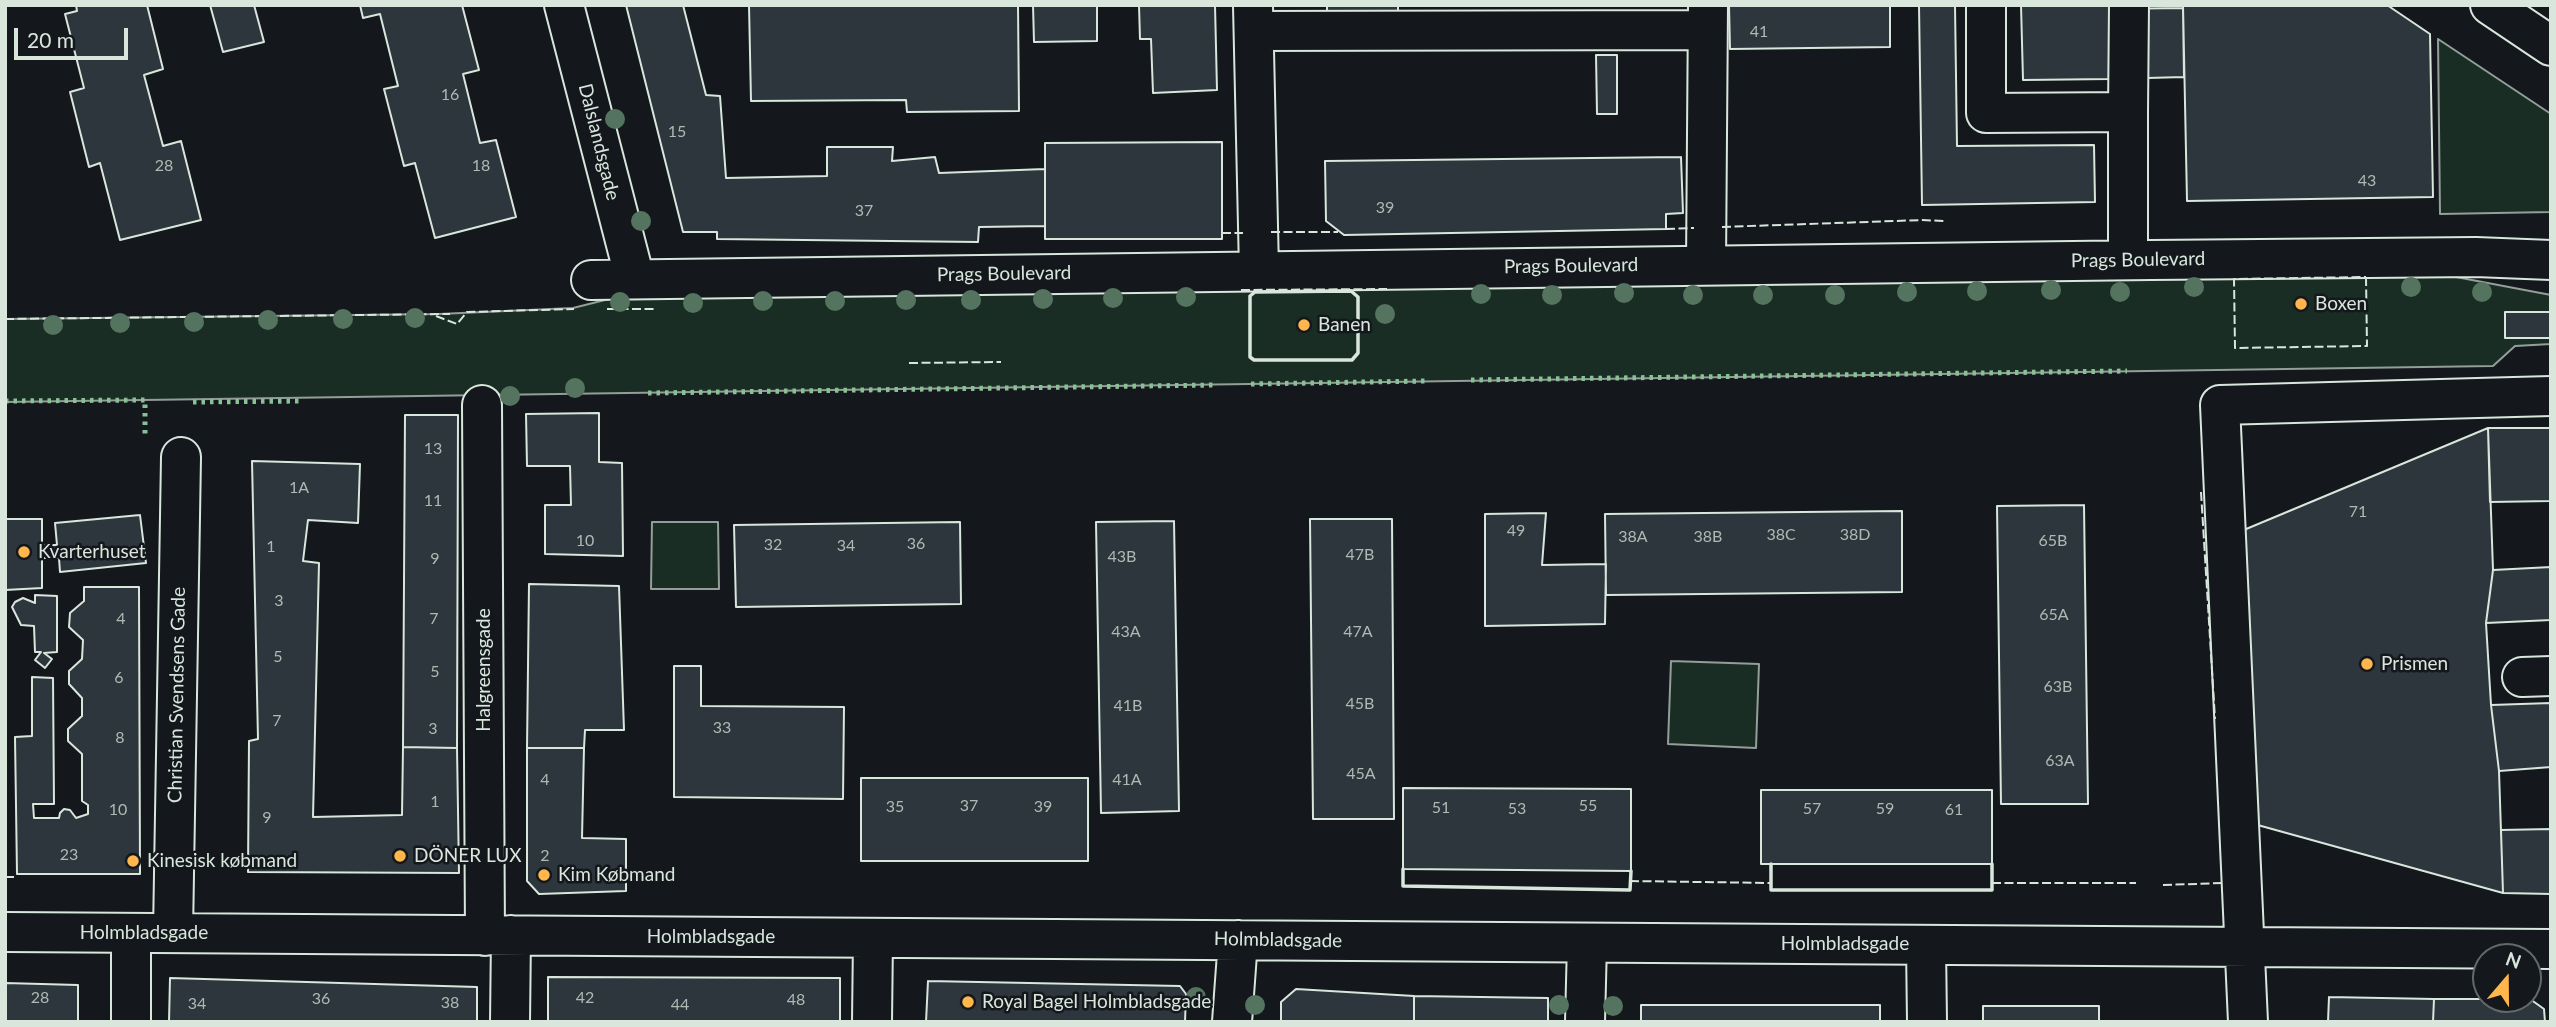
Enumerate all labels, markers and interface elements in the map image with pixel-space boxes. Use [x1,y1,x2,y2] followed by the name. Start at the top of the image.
[18,14,131,58] scale bar
[1750,22,1768,42] house number: 41
[27,27,74,52] text: 20 m
[573,81,625,203] street label: Dalslandsgade
[441,85,459,105] house number: 16
[668,122,686,142] house number: 15
[155,156,173,176] house number: 28
[472,156,490,176] house number: 18
[2358,171,2376,191] house number: 43
[1376,198,1394,218] house number: 39
[855,201,873,221] house number: 37
[2071,247,2205,273] street label: Prags Boulevard
[1504,253,1638,279] street label: Prags Boulevard
[937,261,1071,287] street label: Prags Boulevard
[2315,293,2367,315] place label: Boxen
[2293,296,2309,312] marker: Boxen
[1318,314,1371,336] place label: Banen
[1296,317,1312,333] marker: Banen
[424,439,442,459] house number: 13
[289,478,309,498] house number: 1A
[424,491,442,511] house number: 11
[2349,502,2367,522] house number: 71
[1507,521,1525,541] house number: 49
[1766,525,1796,545] house number: 38C
[1840,525,1870,545] house number: 38D
[1618,527,1648,547] house number: 38A
[1694,527,1722,547] house number: 38B
[576,531,594,551] house number: 10
[2039,531,2067,551] house number: 65B
[907,534,925,554] house number: 36
[764,535,782,555] house number: 32
[837,536,855,556] house number: 34
[266,537,276,557] house number: 1
[38,541,145,563] place label: Kvarterhuset
[16,544,32,560] marker: Kvarterhuset
[1346,545,1374,565] house number: 47B
[1108,547,1136,567] house number: 43B
[430,549,440,569] house number: 9
[164,587,190,803] street label: Christian Svendsens Gade
[274,591,284,611] house number: 3
[2039,605,2069,625] house number: 65A
[473,608,495,732] street label: Halgreensgade
[116,609,126,629] house number: 4
[429,609,439,629] house number: 7
[1111,622,1141,642] house number: 43A
[1343,622,1373,642] house number: 47A
[273,647,283,667] house number: 5
[2381,653,2448,675] place label: Prismen
[2359,656,2375,672] marker: Prismen
[430,662,440,682] house number: 5
[114,668,124,688] house number: 6
[2044,677,2072,697] house number: 63B
[1346,694,1374,714] house number: 45B
[1114,696,1142,716] house number: 41B
[272,711,282,731] house number: 7
[713,718,731,738] house number: 33
[428,719,438,739] house number: 3
[115,728,125,748] house number: 8
[2045,751,2075,771] house number: 63A
[1346,764,1376,784] house number: 45A
[540,770,550,790] house number: 4
[1112,770,1142,790] house number: 41A
[430,792,440,812] house number: 1
[960,796,978,816] house number: 37
[1579,796,1597,816] house number: 55
[886,797,904,817] house number: 35
[1034,797,1052,817] house number: 39
[1432,798,1450,818] house number: 51
[1508,799,1526,819] house number: 53
[1803,799,1821,819] house number: 57
[1876,799,1894,819] house number: 59
[109,800,127,820] house number: 10
[1945,800,1963,820] house number: 61
[262,808,272,828] house number: 9
[60,845,78,865] house number: 23
[414,845,521,867] place label: DÖNER LUX
[540,846,550,866] house number: 2
[392,848,408,864] marker: DÖNER LUX
[147,850,297,872] place label: Kinesisk købmand
[125,853,141,869] marker: Kinesisk købmand
[558,864,675,886] place label: Kim Købmand
[536,867,552,883] marker: Kim Købmand
[80,922,208,944] street label: Holmbladsgade
[647,926,775,948] street label: Holmbladsgade
[1214,927,1342,953] street label: Holmbladsgade
[1781,933,1909,955] street label: Holmbladsgade
[2472,943,2542,1013] north arrow
[2503,946,2524,973] text: N
[31,988,49,1008] house number: 28
[576,988,594,1008] house number: 42
[312,989,330,1009] house number: 36
[787,990,805,1010] house number: 48
[982,991,1211,1013] place label: Royal Bagel Holmbladsgade
[441,993,459,1013] house number: 38
[188,994,206,1014] house number: 34
[960,994,976,1010] marker: Royal Bagel Holmbladsgade
[671,995,689,1015] house number: 44

